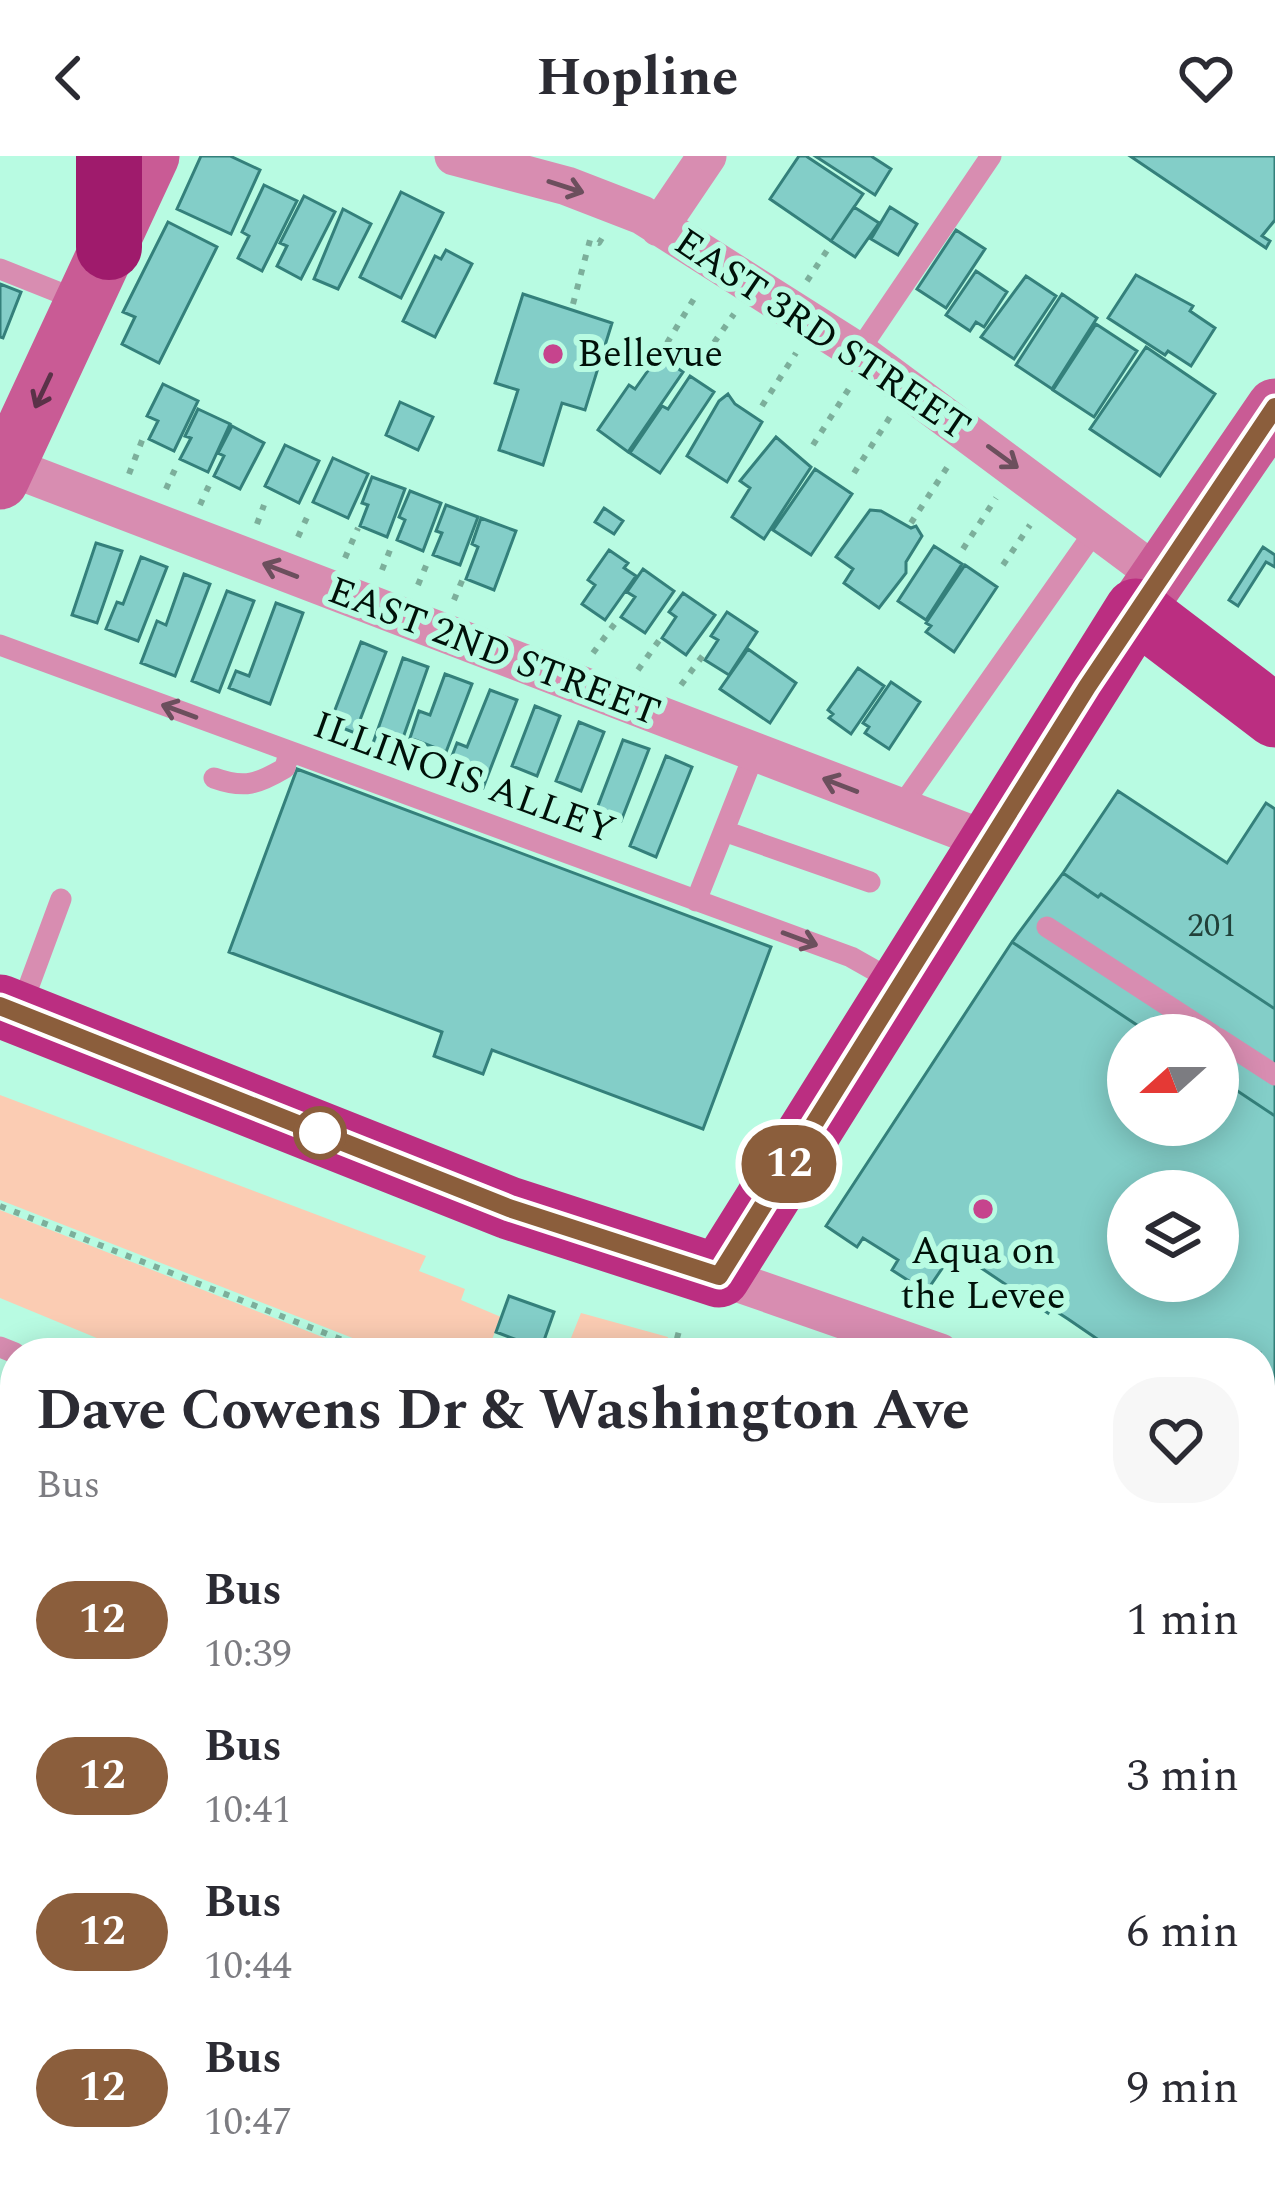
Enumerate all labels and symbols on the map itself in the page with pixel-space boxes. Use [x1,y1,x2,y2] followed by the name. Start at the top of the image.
[546,178,584,200] one-way arrow
[662,214,982,456] street label: EAST 3RD STREET
[577,325,723,384] place label: Bellevue
[540,341,566,367] marker: Bellevue
[31,372,53,408] one-way arrow
[986,444,1019,470] one-way arrow
[262,558,299,580] one-way arrow
[319,561,669,743] street label: EAST 2ND STREET
[304,696,624,860] street label: ILLINOIS ALLEY
[161,699,198,721] one-way arrow
[822,772,859,794] one-way arrow
[1187,901,1237,951] house number: 201
[780,930,817,951] one-way arrow
[1107,1014,1239,1146] north arrow
[295,1108,345,1158] unlabelled marker
[735,1125,843,1203] line badge: 12
[970,1196,996,1222] marker: Aqua on the Levee
[900,1222,1066,1326] place label: Aqua on the Levee

